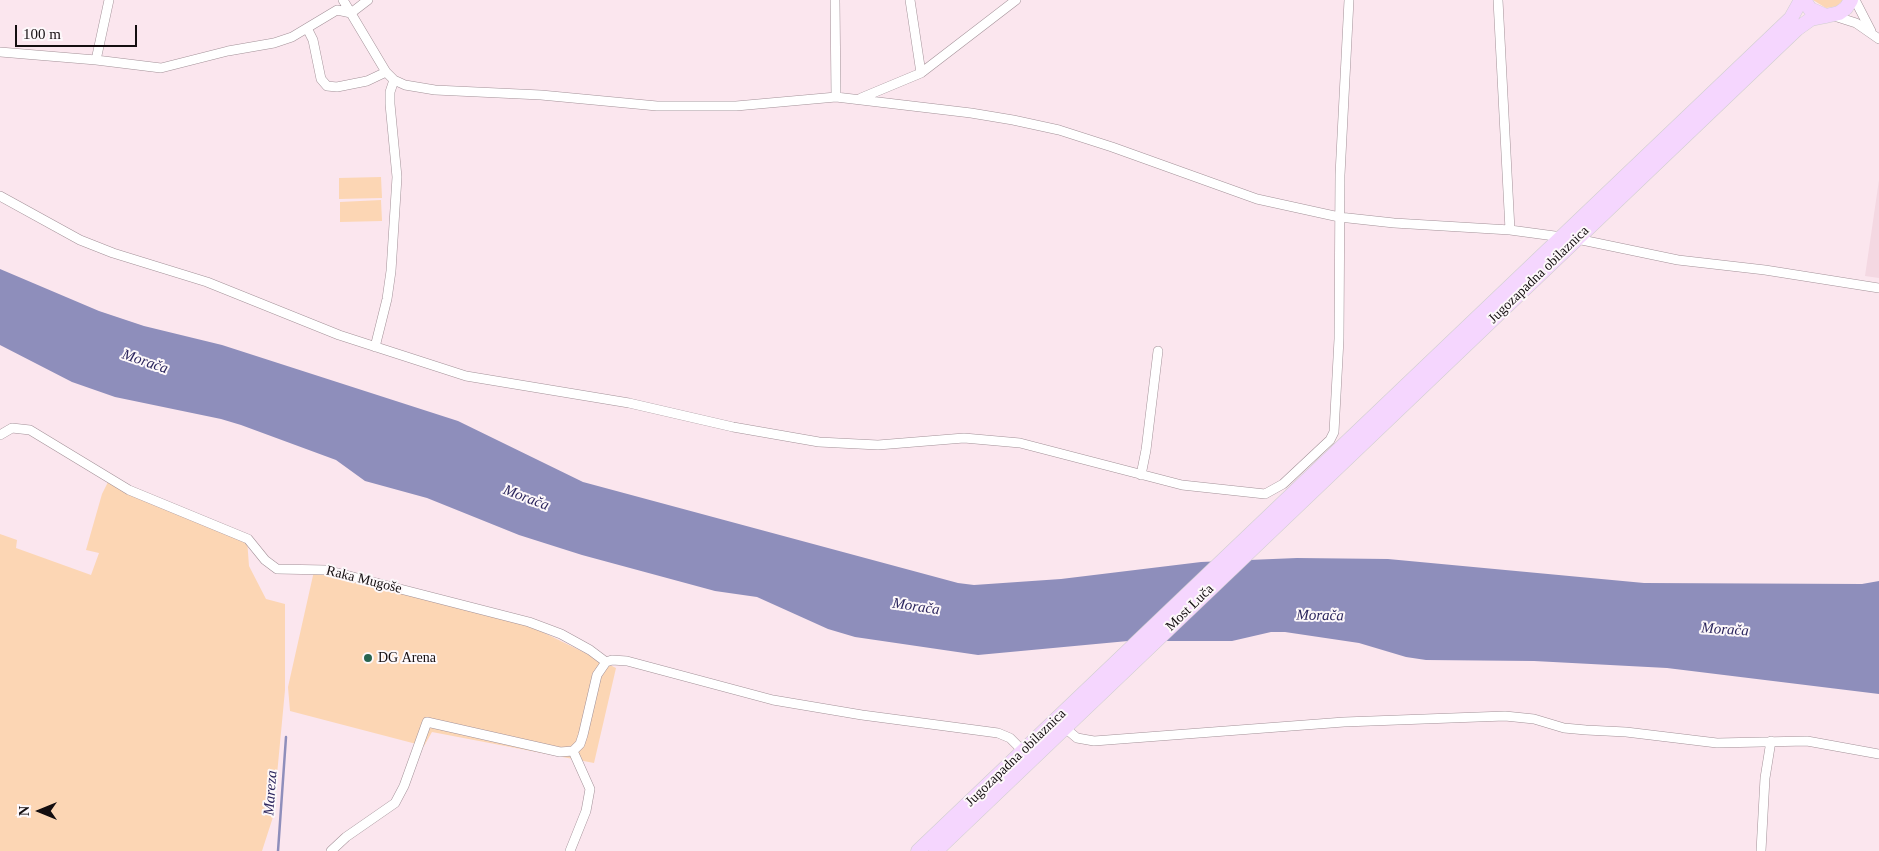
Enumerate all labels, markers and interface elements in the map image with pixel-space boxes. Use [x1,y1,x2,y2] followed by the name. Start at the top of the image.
[18,15,140,47] scale bar
[23,26,61,42] text: 100 m
[1485,223,1593,327] street label: Jugozapadna obilaznica
[120,346,170,378] water label: Morača
[501,481,551,515] water label: Morača
[324,562,404,598] street label: Raka Mugoše
[1162,581,1218,635] street label: Most Luča
[891,595,941,619] water label: Morača
[1296,607,1344,625] water label: Morača
[1701,619,1749,641] water label: Morača
[378,650,436,666] place label: DG Arena
[362,652,374,664] marker: DG Arena
[962,706,1070,810] street label: Jugozapadna obilaznica
[260,770,282,816] water label: Mareza
[15,786,65,836] north arrow
[17,806,32,816] text: N

